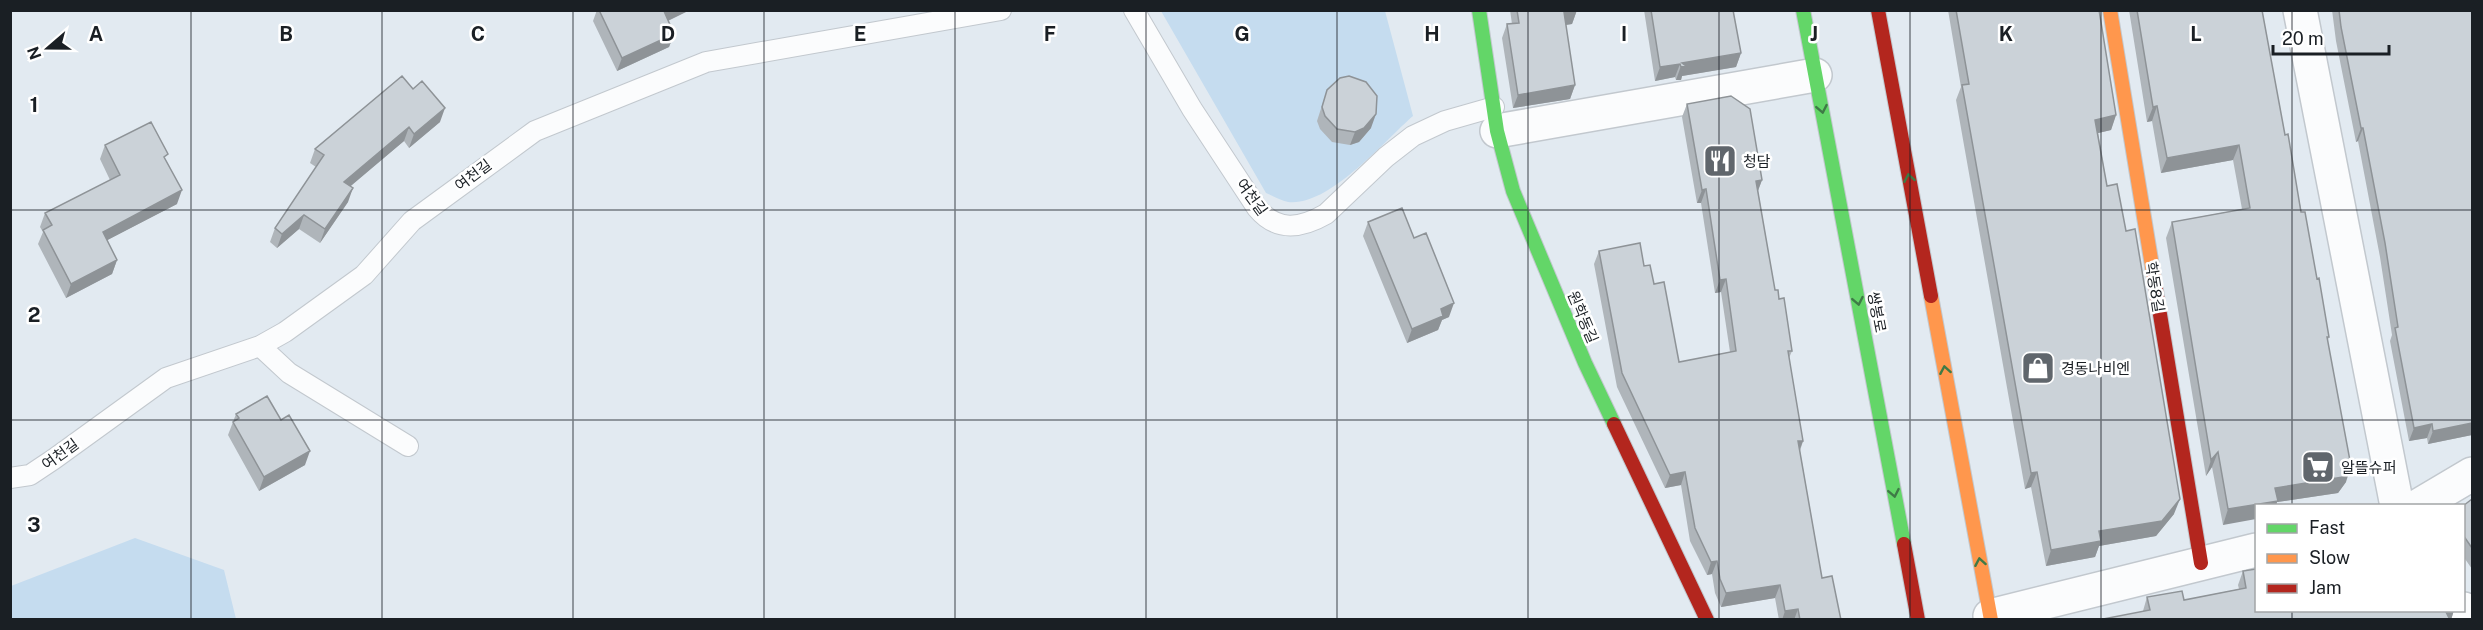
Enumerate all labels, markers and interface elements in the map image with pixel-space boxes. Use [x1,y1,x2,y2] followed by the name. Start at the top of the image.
[18,18,78,78] north arrow
[2273,18,2388,56] scale bar
[89,22,103,46] text: A
[279,22,293,46] text: B
[471,22,485,46] text: C
[661,22,675,46] text: D
[854,22,866,46] text: E
[1044,22,1056,46] text: F
[1234,22,1250,46] text: G
[1424,22,1440,46] text: H
[1621,22,1627,46] text: I
[1810,22,1818,46] text: J
[1999,22,2013,46] text: K
[2190,22,2202,46] text: L
[2282,28,2324,49] text: 20 m
[23,44,45,62] text: N
[30,93,38,117] text: 1
[1815,104,1828,114] one-way arrow
[1702,143,1738,179] restaurant icon: 청담
[1743,153,1771,170] place label: 청담
[451,156,495,194] street label: 여천길
[1903,174,1916,184] one-way arrow
[1233,175,1271,219] street label: 여천길
[2143,260,2167,314] street label: 학동8길
[1564,288,1602,346] street label: 원학동길
[1865,290,1889,334] street label: 쌍봉로
[1851,296,1864,306] one-way arrow
[28,303,40,327] text: 2
[2020,350,2056,386] shop icon: 경동나비엔
[2061,360,2130,377] place label: 경동나비엔
[1939,366,1951,375] one-way arrow
[38,435,82,473] street label: 여천길
[2300,449,2336,485] supermarket icon: 알뜰슈퍼
[2341,459,2396,476] place label: 알뜰슈퍼
[1887,487,1900,497] one-way arrow
[2255,504,2465,612] legend
[27,513,41,537] text: 3
[2309,517,2345,538] text: Fast
[2309,547,2350,568] text: Slow
[1974,557,1987,567] one-way arrow
[2309,577,2342,598] text: Jam

